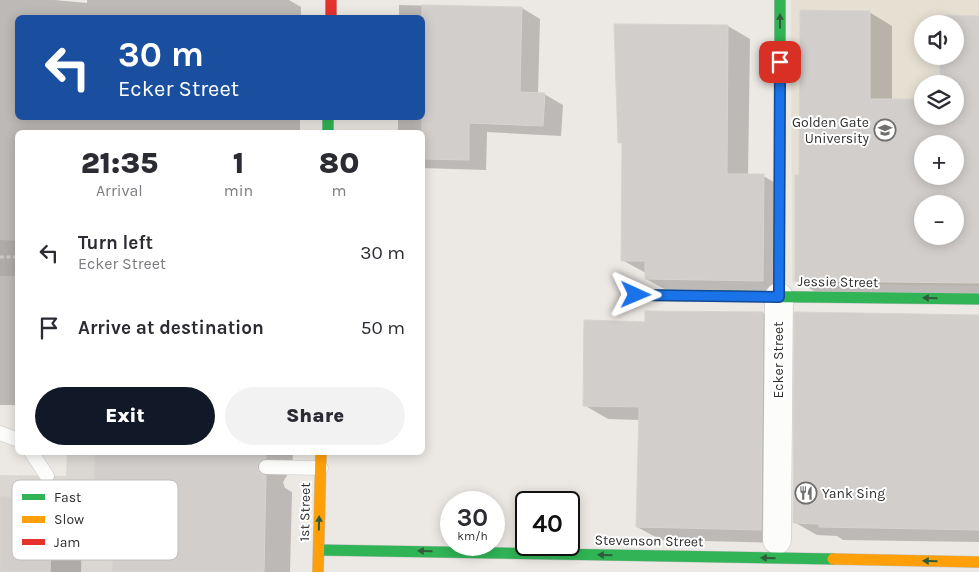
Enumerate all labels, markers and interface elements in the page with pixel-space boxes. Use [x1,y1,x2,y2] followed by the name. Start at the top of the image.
[776,12,784,28] one-way arrow
[914,15,964,245] map controls
[914,15,964,65] button: sound
[118,34,204,75] text: 30 m
[35,35,100,100] icon: left
[759,41,801,83] pin
[766,48,794,76] icon: arrive
[914,75,964,125] button: layers
[118,76,239,102] text: Ecker Street
[792,114,869,147] place label: Golden Gate University
[873,118,897,142] school or university icon: Golden Gate University
[914,135,964,185] button: +
[81,145,158,181] text: 21:35
[233,145,244,181] text: 1
[319,145,359,181] text: 80
[96,181,143,200] text: Arrival
[224,181,253,200] text: min
[332,181,347,200] text: m
[914,195,964,245] button: −
[78,232,153,254] text: Turn left
[35,239,63,267] icon: left
[360,242,405,264] text: 30 m
[78,254,166,273] text: Ecker Street
[609,268,661,320] position arrow
[798,273,878,291] street label: Jessie Street
[922,294,938,302] one-way arrow
[35,314,63,342] icon: arrive
[78,317,264,339] text: Arrive at destination
[361,317,405,339] text: 50 m
[770,322,787,399] street label: Ecker Street
[35,387,215,445] button: Exit
[225,387,405,445] button: Share
[12,480,178,560] legend
[794,481,818,505] restaurant icon: Yank Sing
[296,482,314,542] street label: 1st Street
[822,485,885,502] place label: Yank Sing
[54,489,81,506] text: Fast
[515,491,580,556] speed limit sign: 40
[457,503,488,532] text: 30
[54,511,84,528] text: Slow
[316,515,324,531] one-way arrow
[457,529,488,543] text: km/h
[594,532,704,550] street label: Stevenson Street
[54,534,80,551] text: Jam
[417,547,433,555] one-way arrow
[597,551,613,559] one-way arrow
[760,554,776,562] one-way arrow
[922,557,938,565] one-way arrow

